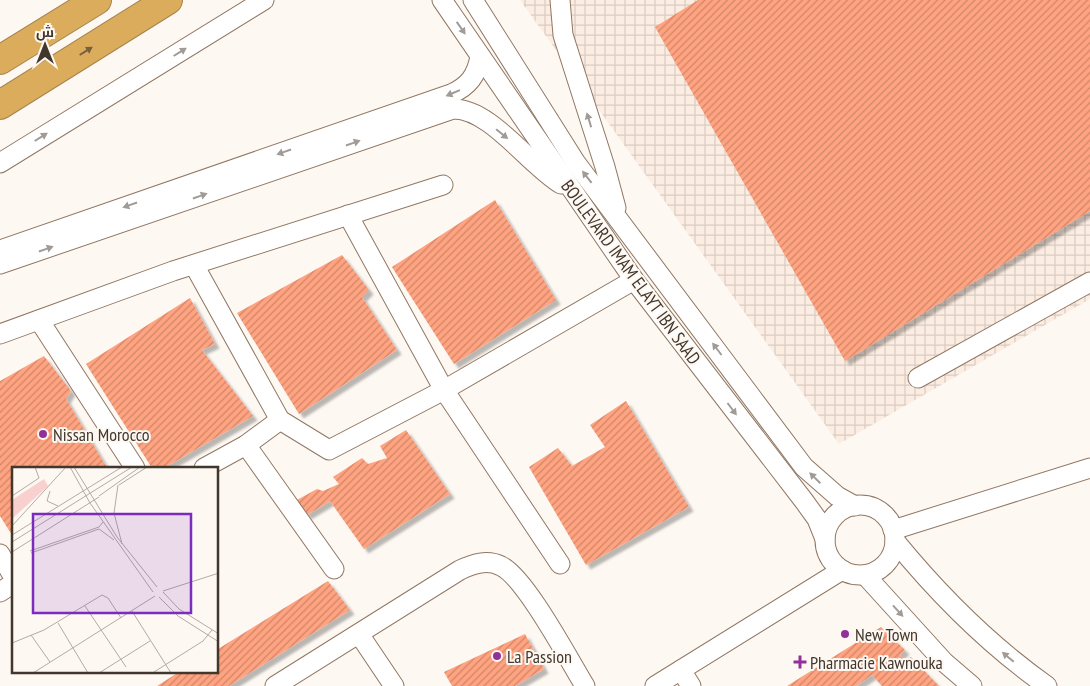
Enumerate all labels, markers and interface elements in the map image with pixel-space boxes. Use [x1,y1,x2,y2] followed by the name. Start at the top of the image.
[20,20,70,70] north arrow
[456,21,466,35] one-way arrow
[36,23,54,41] text: ش
[79,46,93,56] one-way arrow
[173,47,186,57] one-way arrow
[446,89,461,97] one-way arrow
[585,112,593,127] one-way arrow
[495,129,508,140] one-way arrow
[35,133,48,142] one-way arrow
[346,139,361,146] one-way arrow
[276,149,291,156] one-way arrow
[582,171,593,184] one-way arrow
[556,175,706,369] street label: BOULEVARD IMAM ELAYT IBN SAAD
[193,192,208,200] one-way arrow
[122,201,137,209] one-way arrow
[39,244,54,252] one-way arrow
[712,342,722,356] one-way arrow
[727,402,737,416] one-way arrow
[53,423,150,446] place label: Nissan Morocco
[37,428,49,440] marker: Nissan Morocco
[12,467,219,674] inset map
[810,472,822,484] one-way arrow
[892,604,904,616] one-way arrow
[855,623,918,646] place label: New Town
[839,628,851,640] marker: New Town
[507,645,572,668] place label: La Passion
[491,650,503,662] marker: La Passion
[810,651,943,674] place label: Pharmacie Kawnouka
[1001,652,1014,663] one-way arrow
[794,656,806,668] marker: Pharmacie Kawnouka

